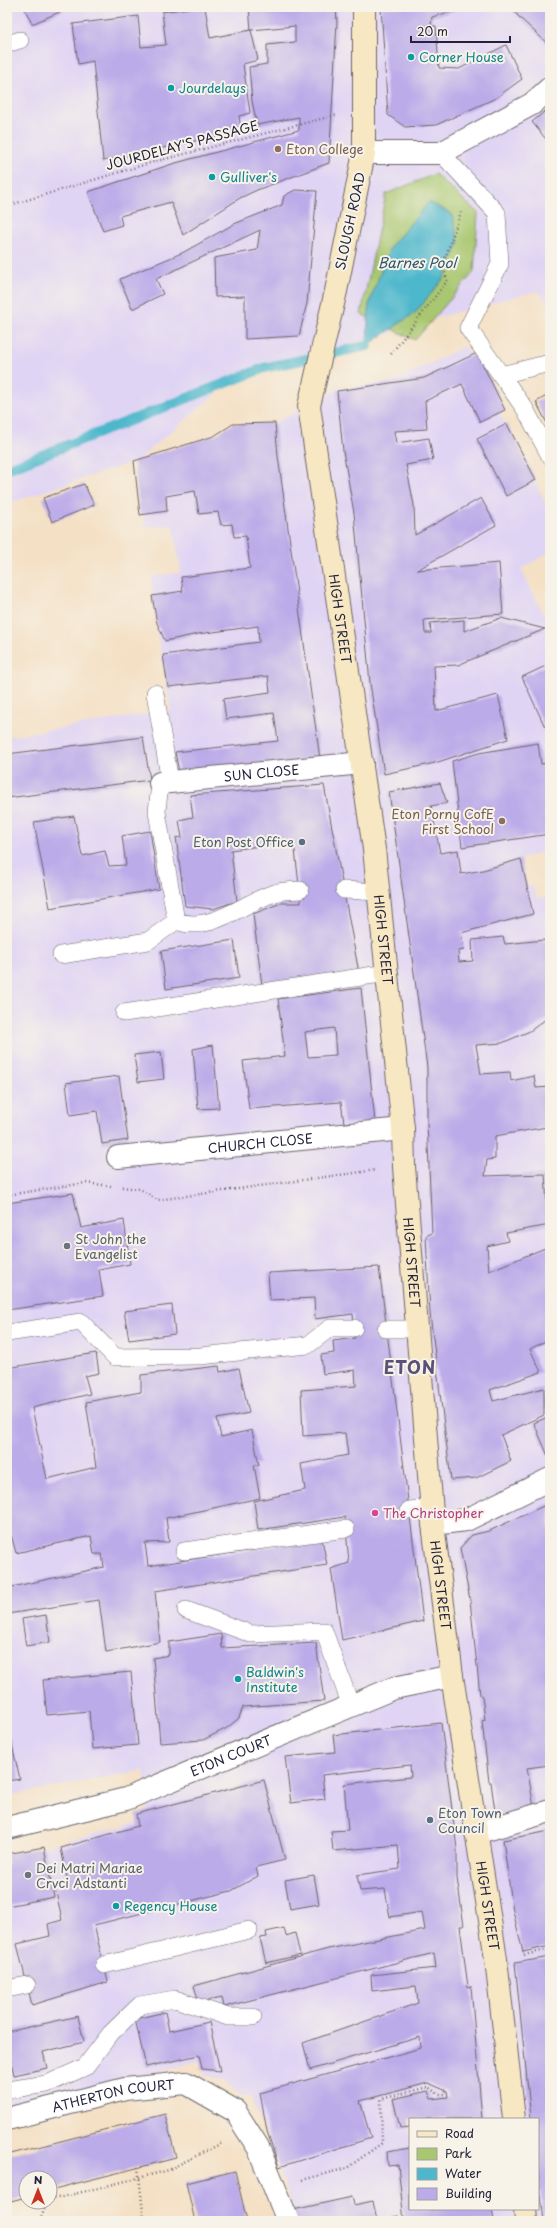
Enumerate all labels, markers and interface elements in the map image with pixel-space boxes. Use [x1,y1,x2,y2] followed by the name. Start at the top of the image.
[411,18,510,44] scale bar
[417,22,448,40] text: 20 m
[419,47,504,66] place label: Corner House
[406,52,416,62] marker: Corner House
[179,78,246,97] place label: Jourdelays
[166,83,176,93] marker: Jourdelays
[103,115,260,174] street label: JOURDELAY'S PASSAGE
[286,139,364,158] place label: Eton College
[273,144,283,154] marker: Eton College
[220,167,277,186] place label: Gulliver's
[330,170,369,272] street label: SLOUGH ROAD
[207,172,217,182] marker: Gulliver's
[378,252,458,273] water label: Barnes Pool
[325,573,357,665] street label: HIGH STREET
[223,759,300,786] street label: SUN CLOSE
[391,804,494,838] place label: Eton Porny CofE First School
[497,816,507,826] marker: Eton Porny CofE First School
[193,832,294,851] place label: Eton Post Office
[297,837,307,847] marker: Eton Post Office
[370,894,398,986] street label: HIGH STREET
[207,1128,314,1157] street label: CHURCH CLOSE
[399,1217,425,1308] street label: HIGH STREET
[75,1229,146,1263] place label: St John the Evangelist
[62,1241,72,1251] marker: St John the Evangelist
[384,1354,436,1380] district label: ETON
[383,1503,484,1522] place label: The Christopher
[370,1508,380,1518] marker: The Christopher
[426,1539,456,1631] street label: HIGH STREET
[246,1662,304,1696] place label: Baldwin's Institute
[233,1674,243,1684] marker: Baldwin's Institute
[187,1730,274,1780] street label: ETON COURT
[438,1803,502,1837] place label: Eton Town Council
[425,1815,435,1825] marker: Eton Town Council
[36,1858,143,1892] place label: Dei Matri Mariae Crvci Adstanti
[472,1859,505,1952] street label: HIGH STREET
[23,1870,33,1880] marker: Dei Matri Mariae Crvci Adstanti
[124,1896,218,1915] place label: Regency House
[111,1901,121,1911] marker: Regency House
[50,2074,175,2116] street label: ATHERTON COURT
[409,2118,539,2210] legend
[445,2124,474,2142] text: Road
[445,2144,472,2162] text: Park
[445,2164,482,2182] text: Water
[18,2170,58,2210] north arrow
[34,2171,43,2188] text: N
[445,2184,492,2202] text: Building

